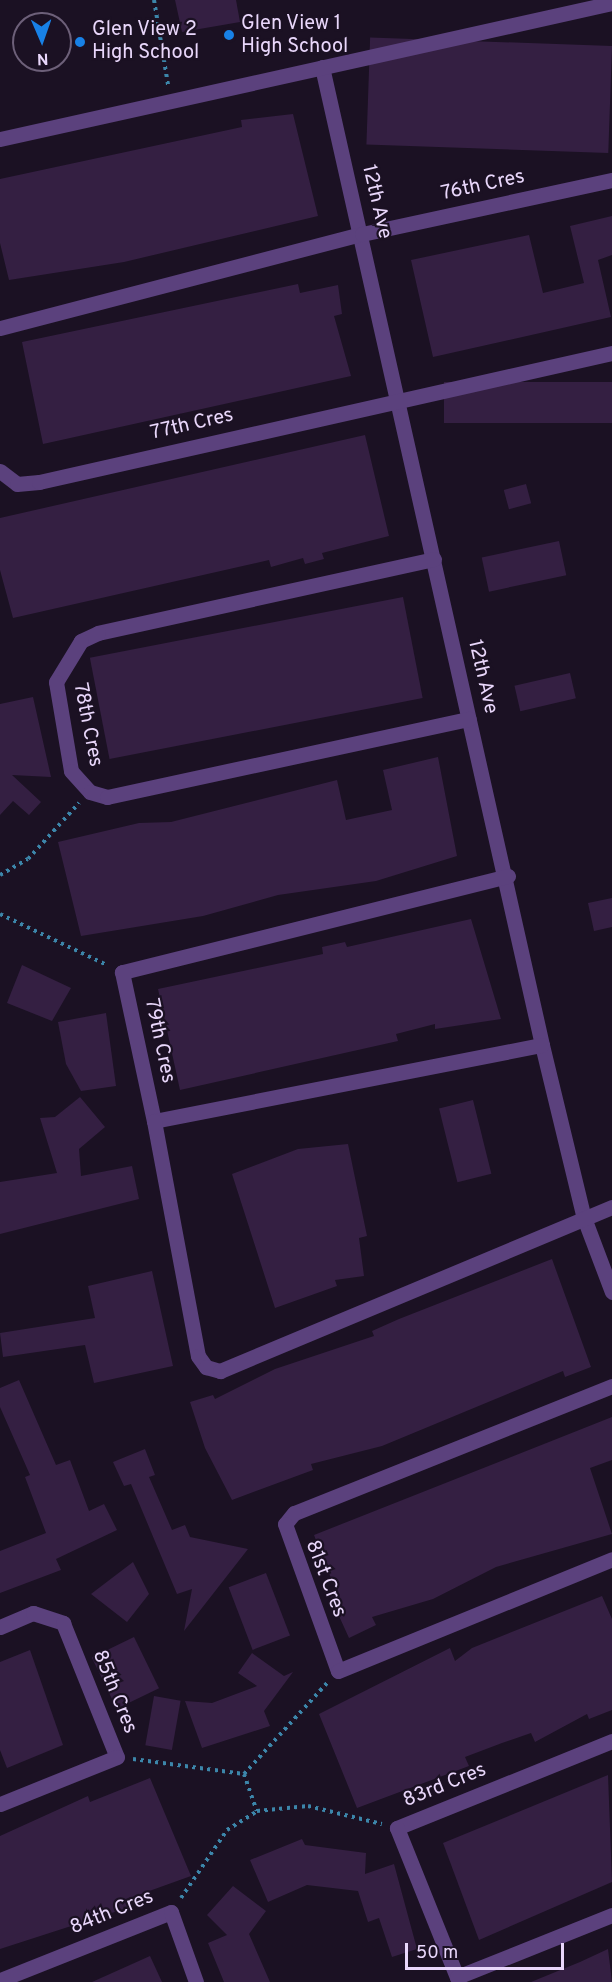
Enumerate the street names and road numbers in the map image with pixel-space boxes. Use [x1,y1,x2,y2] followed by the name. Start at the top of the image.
[356,162,396,242] street label: 12th Ave
[439,165,527,207] street label: 76th Cres
[148,404,236,446] street label: 77th Cres
[462,637,502,717] street label: 12th Ave
[67,681,107,769] street label: 78th Cres
[138,997,180,1085] street label: 79th Cres
[299,1537,351,1621] street label: 81st Cres
[86,1647,142,1737] street label: 85th Cres
[400,1758,490,1814] street label: 83rd Cres
[67,1885,157,1941] street label: 84th Cres

